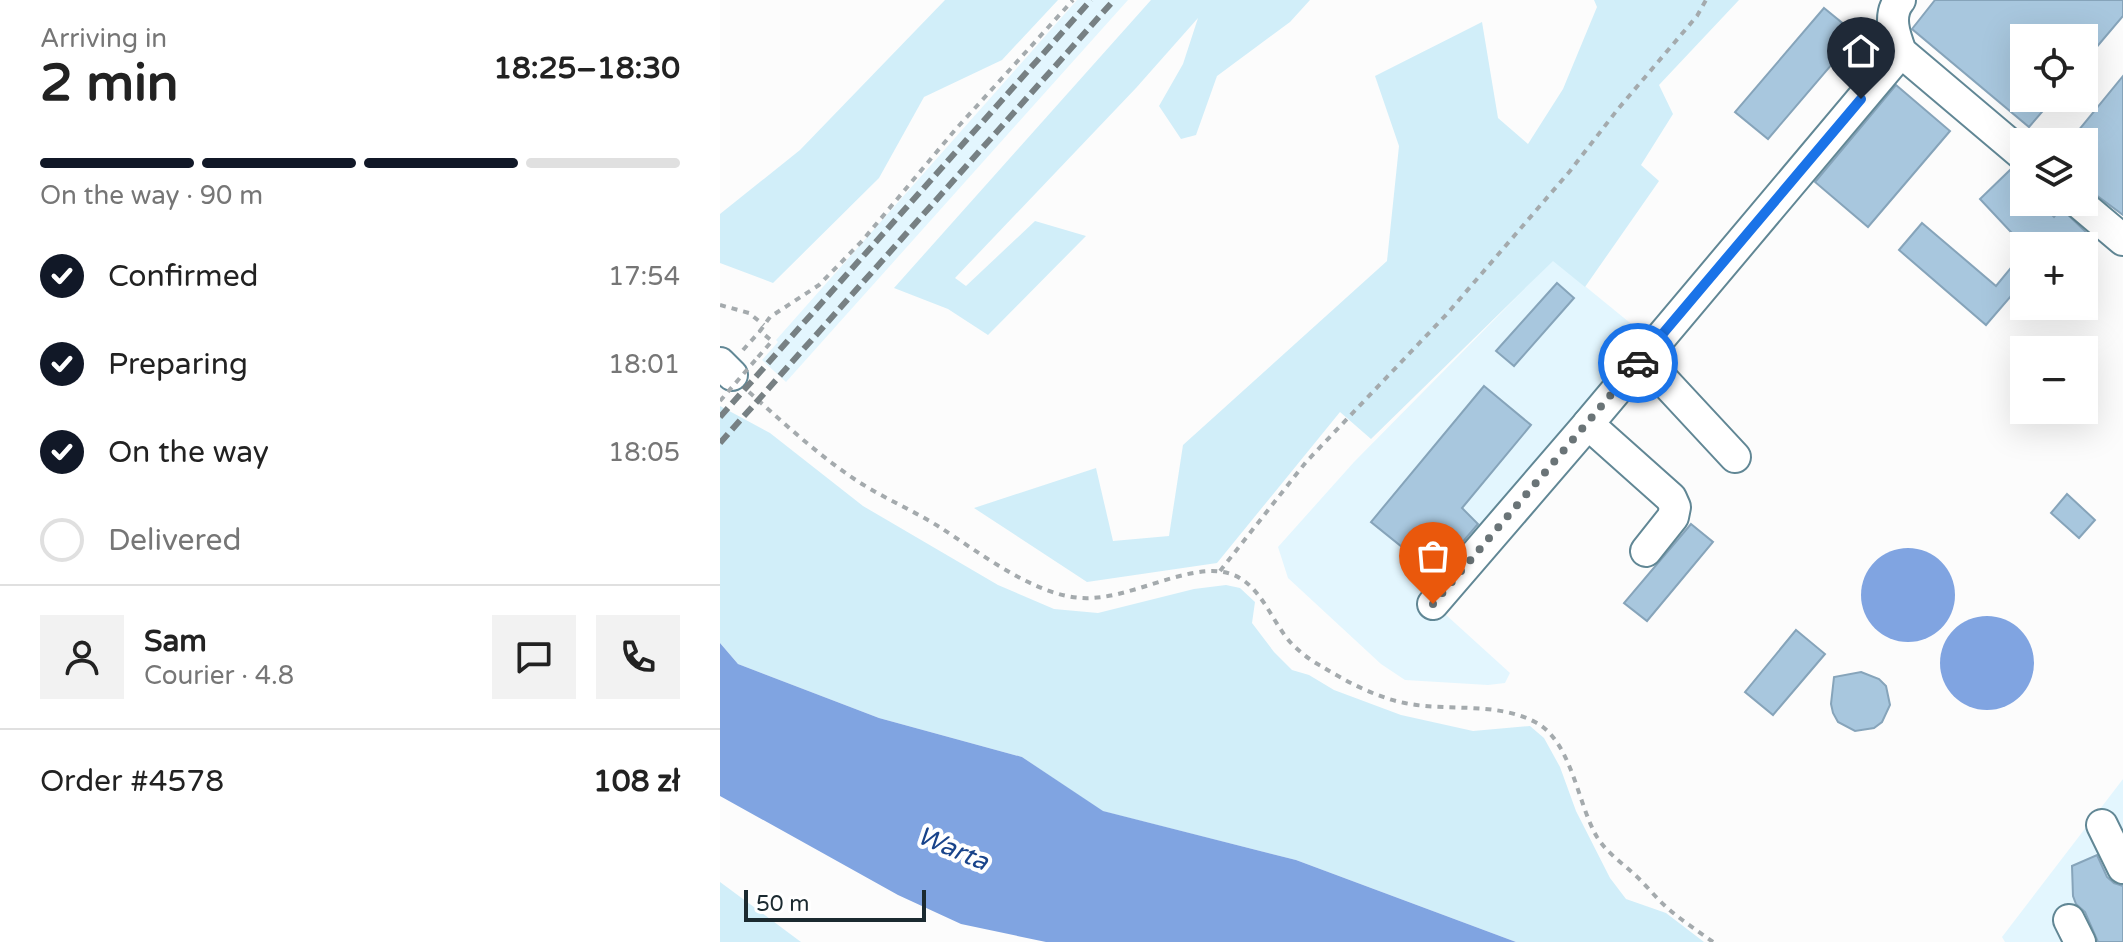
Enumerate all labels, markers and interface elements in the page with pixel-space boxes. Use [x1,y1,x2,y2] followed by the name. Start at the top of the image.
[1827,17,1895,99] pin
[40,23,167,54] text: Arriving in
[2010,24,2098,424] map controls
[2010,24,2098,112] button: locate
[1839,29,1883,73] icon: home
[493,50,680,87] text: 18:25–18:30
[40,52,179,115] text: 2 min
[2010,128,2098,216] button: layers
[40,180,263,211] text: On the way · 90 m
[2010,232,2098,320] button: +
[40,254,84,298] icon: check
[108,258,259,295] text: Confirmed
[608,261,680,292] text: 17:54
[1598,323,1678,403] courier
[2010,336,2098,424] button: −
[1616,341,1660,385] icon: car
[40,342,84,386] icon: check
[108,346,248,383] text: Preparing
[608,349,680,380] text: 18:01
[40,430,84,474] icon: check
[108,434,269,471] text: On the way
[608,437,680,468] text: 18:05
[108,522,242,559] text: Delivered
[1399,522,1467,604] pin
[1411,534,1455,578] icon: bag
[40,615,124,699] button: person
[492,615,576,699] button: chat
[596,615,680,699] button: phone
[144,623,207,660] text: Sam
[144,660,294,691] text: Courier · 4.8
[40,763,224,800] text: Order #4578
[593,763,680,800] text: 108 zł
[913,820,994,878] water label: Warta
[744,886,926,922] scale bar
[756,891,810,917] text: 50 m

